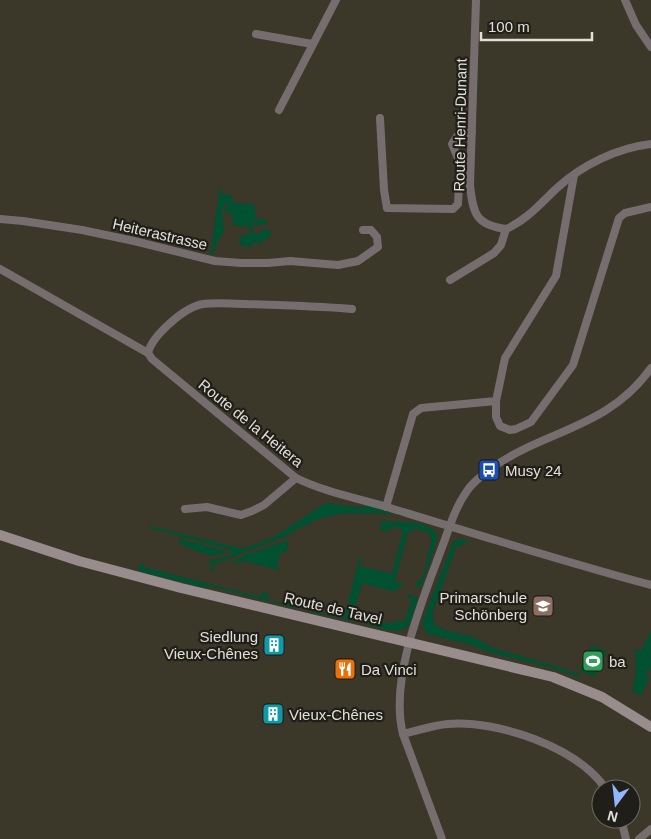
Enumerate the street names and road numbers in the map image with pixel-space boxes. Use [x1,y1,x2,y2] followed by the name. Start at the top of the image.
[450,57,470,192] street label: Route Henri-Dunant
[111,215,209,253] street label: Heiterastrasse
[195,376,307,471] street label: Route de la Heitera
[282,588,384,628] street label: Route de Tavel

